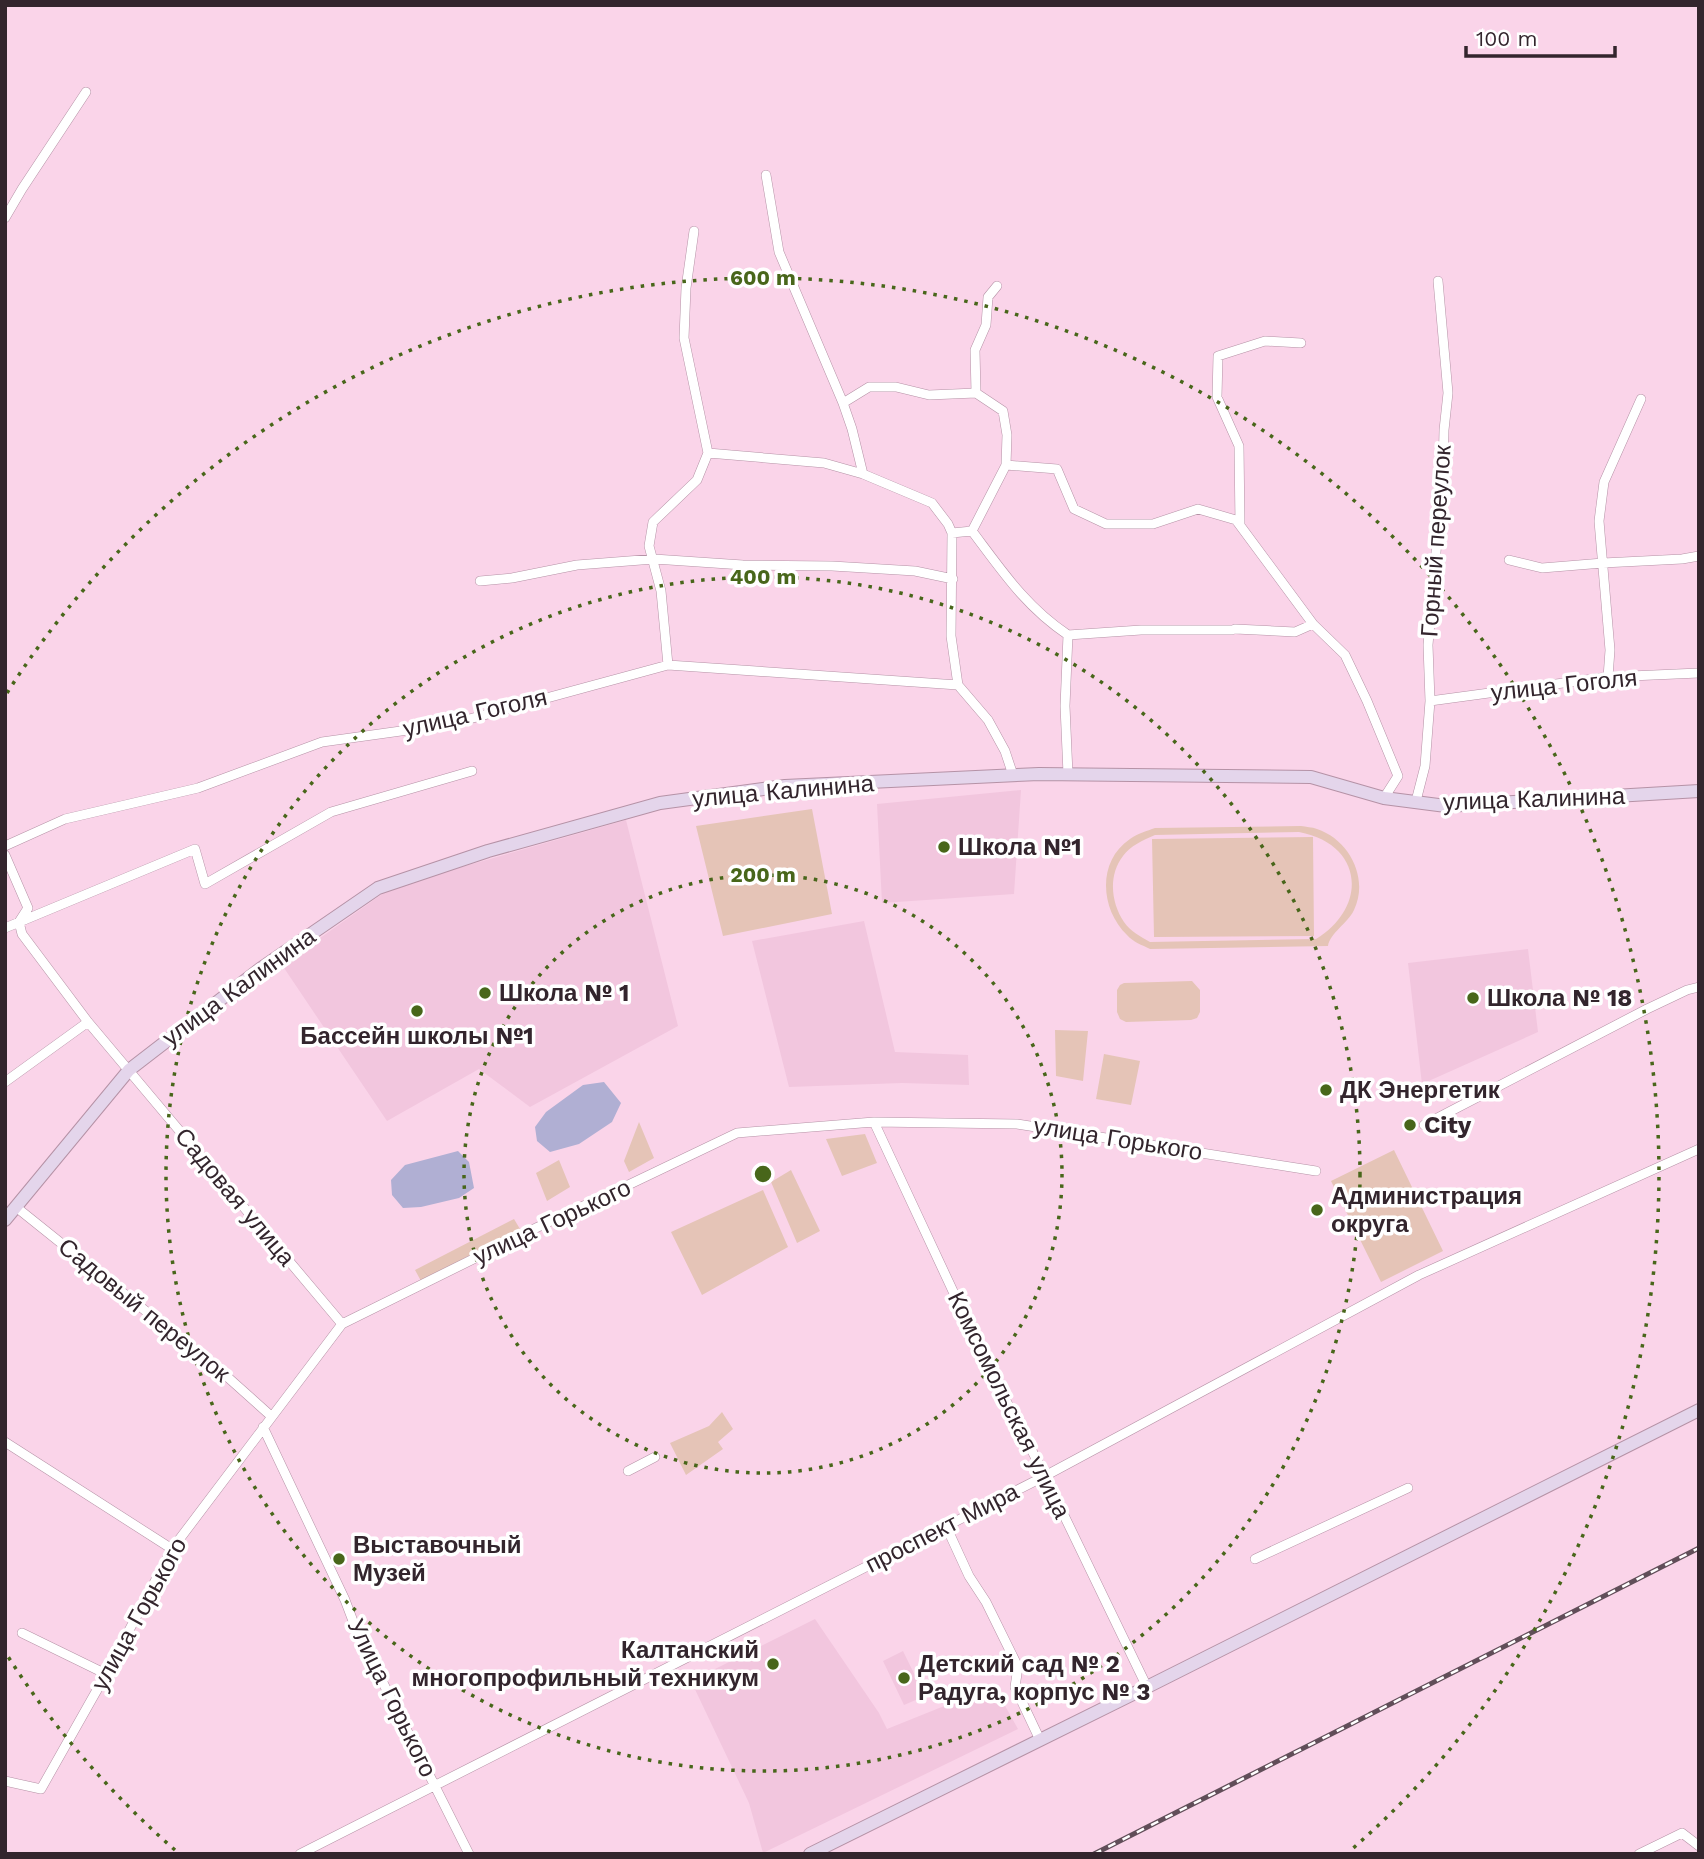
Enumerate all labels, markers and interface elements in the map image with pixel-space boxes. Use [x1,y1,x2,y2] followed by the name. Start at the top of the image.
[1466,14,1615,58] scale bar
[1476,26,1538,51] text: 100 m
[730,265,796,290] text: 600 m
[1415,443,1457,638] street label: Горный переулок
[730,564,796,589] text: 400 m
[1489,663,1639,707] street label: улица Гоголя
[400,683,550,743] street label: улица Гоголя
[691,769,876,813] street label: улица Калинина
[1442,782,1626,816] street label: улица Калинина
[958,833,1082,861] place label: Школа №1
[936,839,952,855] marker: Школа №1
[730,862,796,887] text: 200 m
[157,922,321,1052] street label: улица Калинина
[499,979,629,1007] place label: Школа № 1
[1487,984,1632,1012] place label: Школа № 18
[477,985,493,1001] marker: Школа № 1
[1465,990,1481,1006] marker: Школа № 18
[409,1003,425,1019] marker: Бассейн школы №1
[300,1022,534,1050] place label: Бассейн школы №1
[1340,1076,1501,1104] place label: ДК Энергетик
[1318,1082,1334,1098] marker: ДК Энергетик
[1424,1111,1472,1139] place label: City
[1032,1112,1204,1166] street label: улица Горького
[1402,1117,1418,1133] marker: City
[169,1122,301,1272] street label: Садовая улица
[751,1162,775,1186] centre of rings
[469,1173,635,1271] street label: улица Горького
[1331,1182,1522,1238] place label: Администрация округа
[1309,1202,1325,1218] marker: Администрация округа
[53,1232,236,1388] street label: Садовый переулок
[942,1287,1076,1524] street label: Комсомольская улица
[861,1477,1024,1579] street label: проспект Мира
[353,1531,521,1587] place label: Выставочный Музей
[85,1533,193,1695] street label: улица Горького
[331,1551,347,1567] marker: Выставочный Музей
[342,1614,442,1782] street label: Улица Горького
[411,1636,759,1692] place label: Калтанский многопрофильный техникум
[918,1650,1151,1706] place label: Детский сад № 2 Радуга, корпус № 3
[765,1656,781,1672] marker: Калтанский многопрофильный техникум
[896,1670,912,1686] marker: Детский сад № 2 Радуга, корпус № 3

